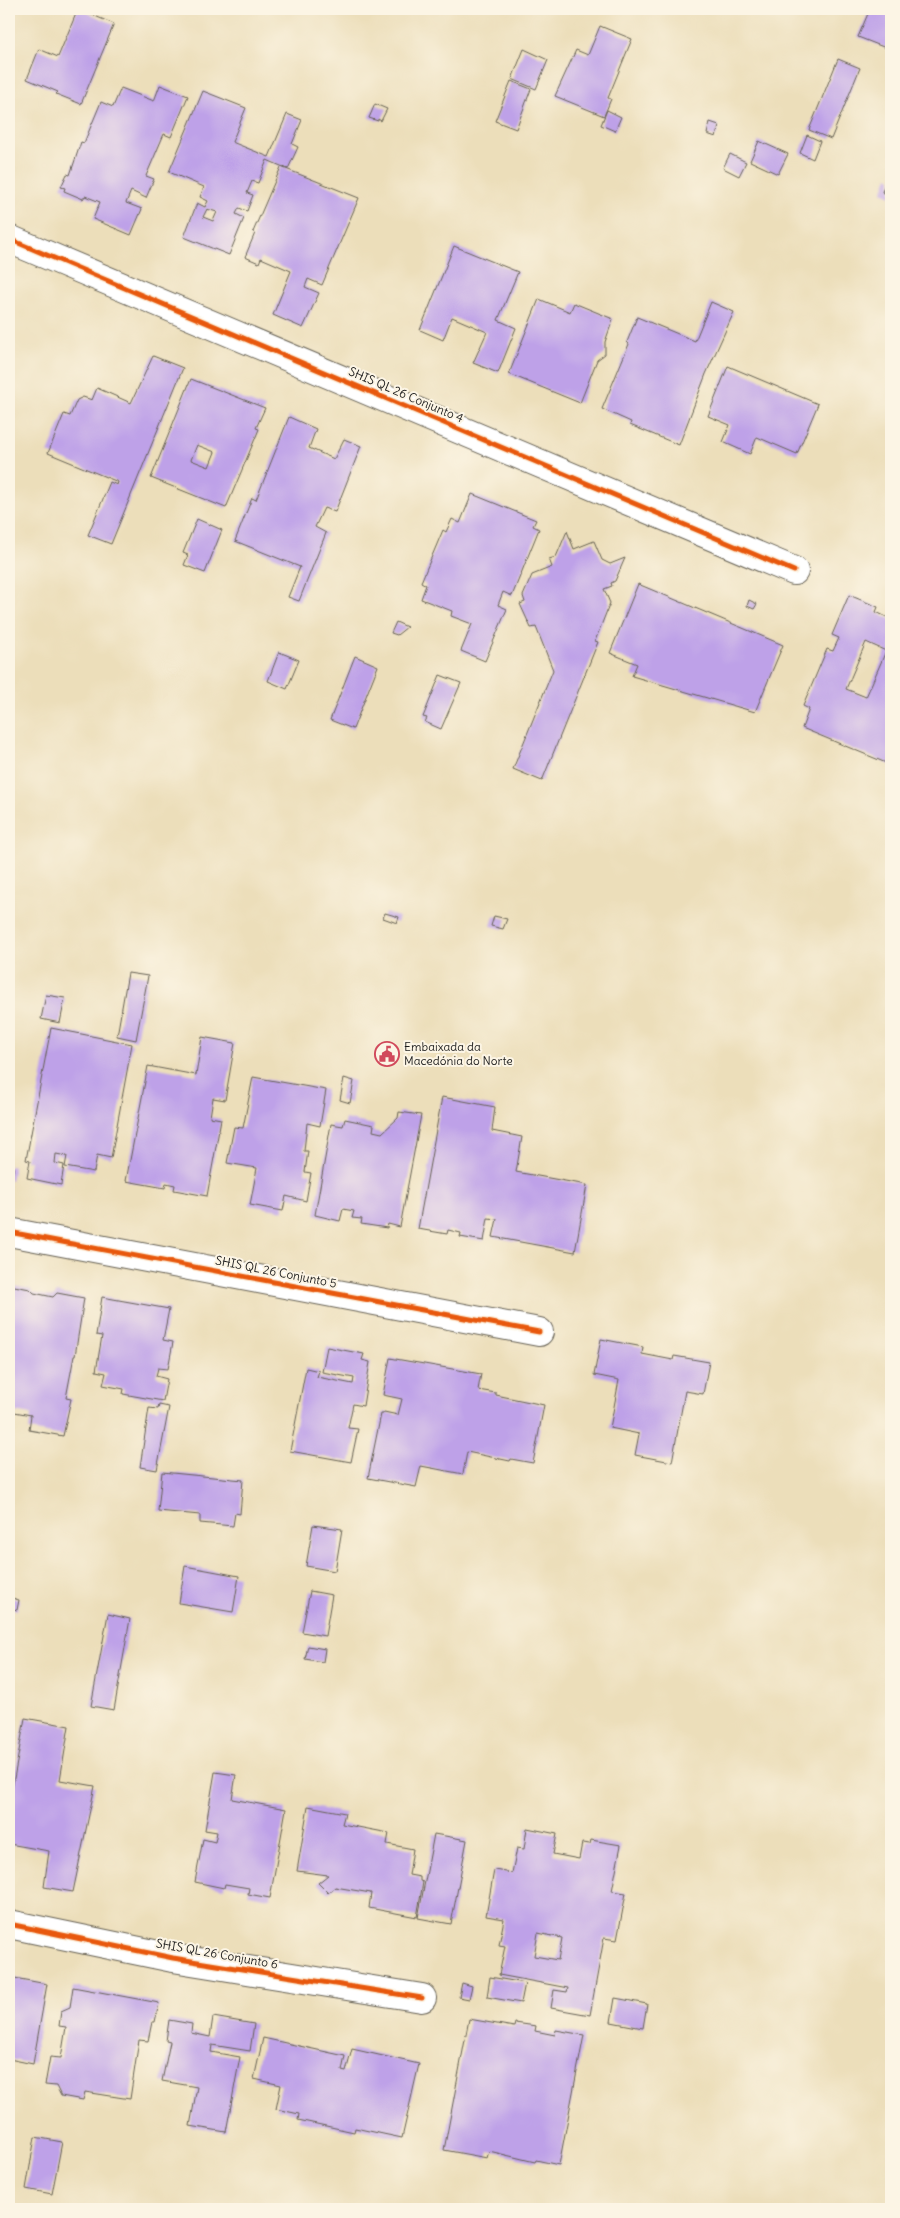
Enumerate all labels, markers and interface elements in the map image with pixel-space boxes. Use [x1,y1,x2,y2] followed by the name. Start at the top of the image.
[346,364,466,426] street label: SHIS QL 26 Conjunto 4
[404,1039,513,1068] place label: Embaixada da Macedónia do Norte
[374,1041,400,1067] public building icon: Embaixada da Macedónia do Norte
[214,1252,338,1291] street label: SHIS QL 26 Conjunto 5
[155,1935,279,1972] street label: SHIS QL 26 Conjunto 6

